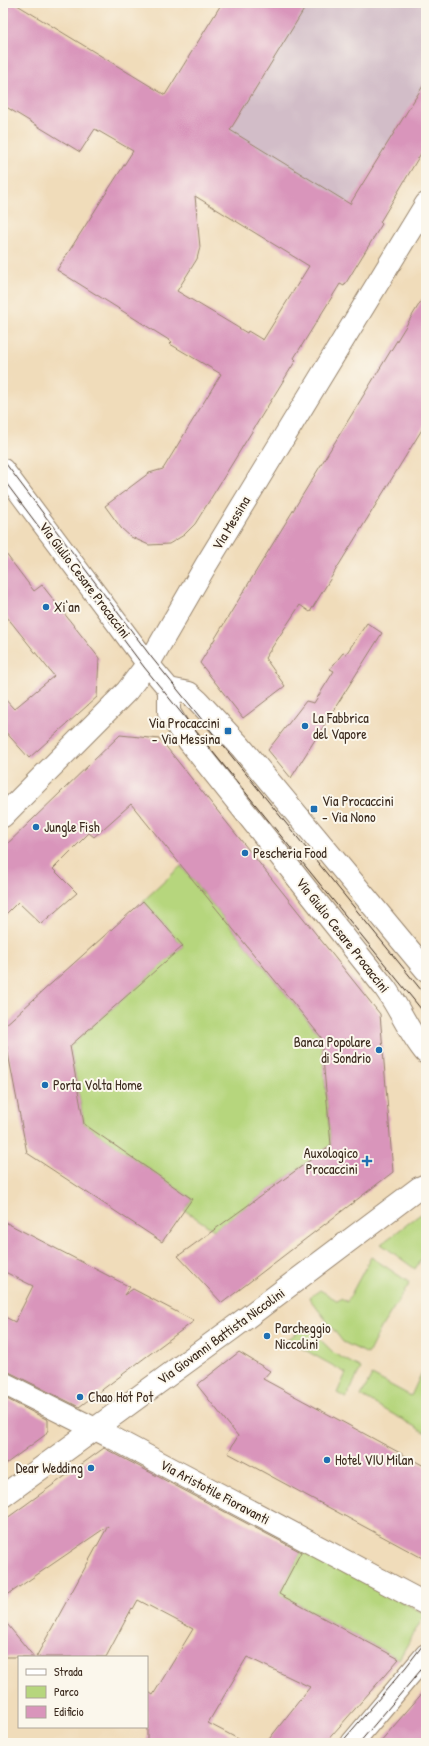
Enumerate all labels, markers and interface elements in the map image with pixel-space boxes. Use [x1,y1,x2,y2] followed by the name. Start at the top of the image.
[207,492,254,553] street label: Via Messina
[35,518,136,642] street label: Via Giulio Cesare Procaccini
[54,597,80,616] place label: Xi‘an
[41,602,51,612] marker: Xi‘an
[313,708,369,744] place label: La Fabbrica del Vapore
[148,713,220,748] place label: Via Procaccini - Via Messina
[300,721,310,731] marker: La Fabbrica del Vapore
[223,726,233,736] marker: Via Procaccini - Via Messina
[322,791,394,826] place label: Via Procaccini - Via Nono
[309,804,319,814] marker: Via Procaccini - Via Nono
[44,817,100,837] place label: Jungle Fish
[31,822,41,832] marker: Jungle Fish
[253,843,327,862] place label: Pescheria Food
[240,848,250,858] marker: Pescheria Food
[292,873,394,996] street label: Via Giulio Cesare Procaccini
[294,1032,371,1067] place label: Banca Popolare di Sondrio
[374,1045,384,1055] marker: Banca Popolare di Sondrio
[53,1075,143,1094] place label: Porta Volta Home
[40,1080,50,1090] marker: Porta Volta Home
[304,1143,358,1178] place label: Auxologico Procaccini
[361,1155,373,1167] marker: Auxologico Procaccini
[153,1283,288,1388] street label: Via Giovanni Battista Niccolini
[275,1318,331,1353] place label: Parcheggio Niccolini
[262,1331,272,1341] marker: Parcheggio Niccolini
[88,1387,154,1406] place label: Chao Hot Pot
[75,1392,85,1402] marker: Chao Hot Pot
[335,1450,414,1469] place label: Hotel VIU Milan
[157,1455,273,1529] street label: Via Aristotile Fioravanti
[322,1455,332,1465] marker: Hotel VIU Milan
[16,1458,83,1478] place label: Dear Wedding
[86,1463,96,1473] marker: Dear Wedding
[18,1656,148,1728] legend
[54,1663,83,1680] text: Strada
[54,1683,79,1700] text: Parco
[54,1703,84,1720] text: Edificio

